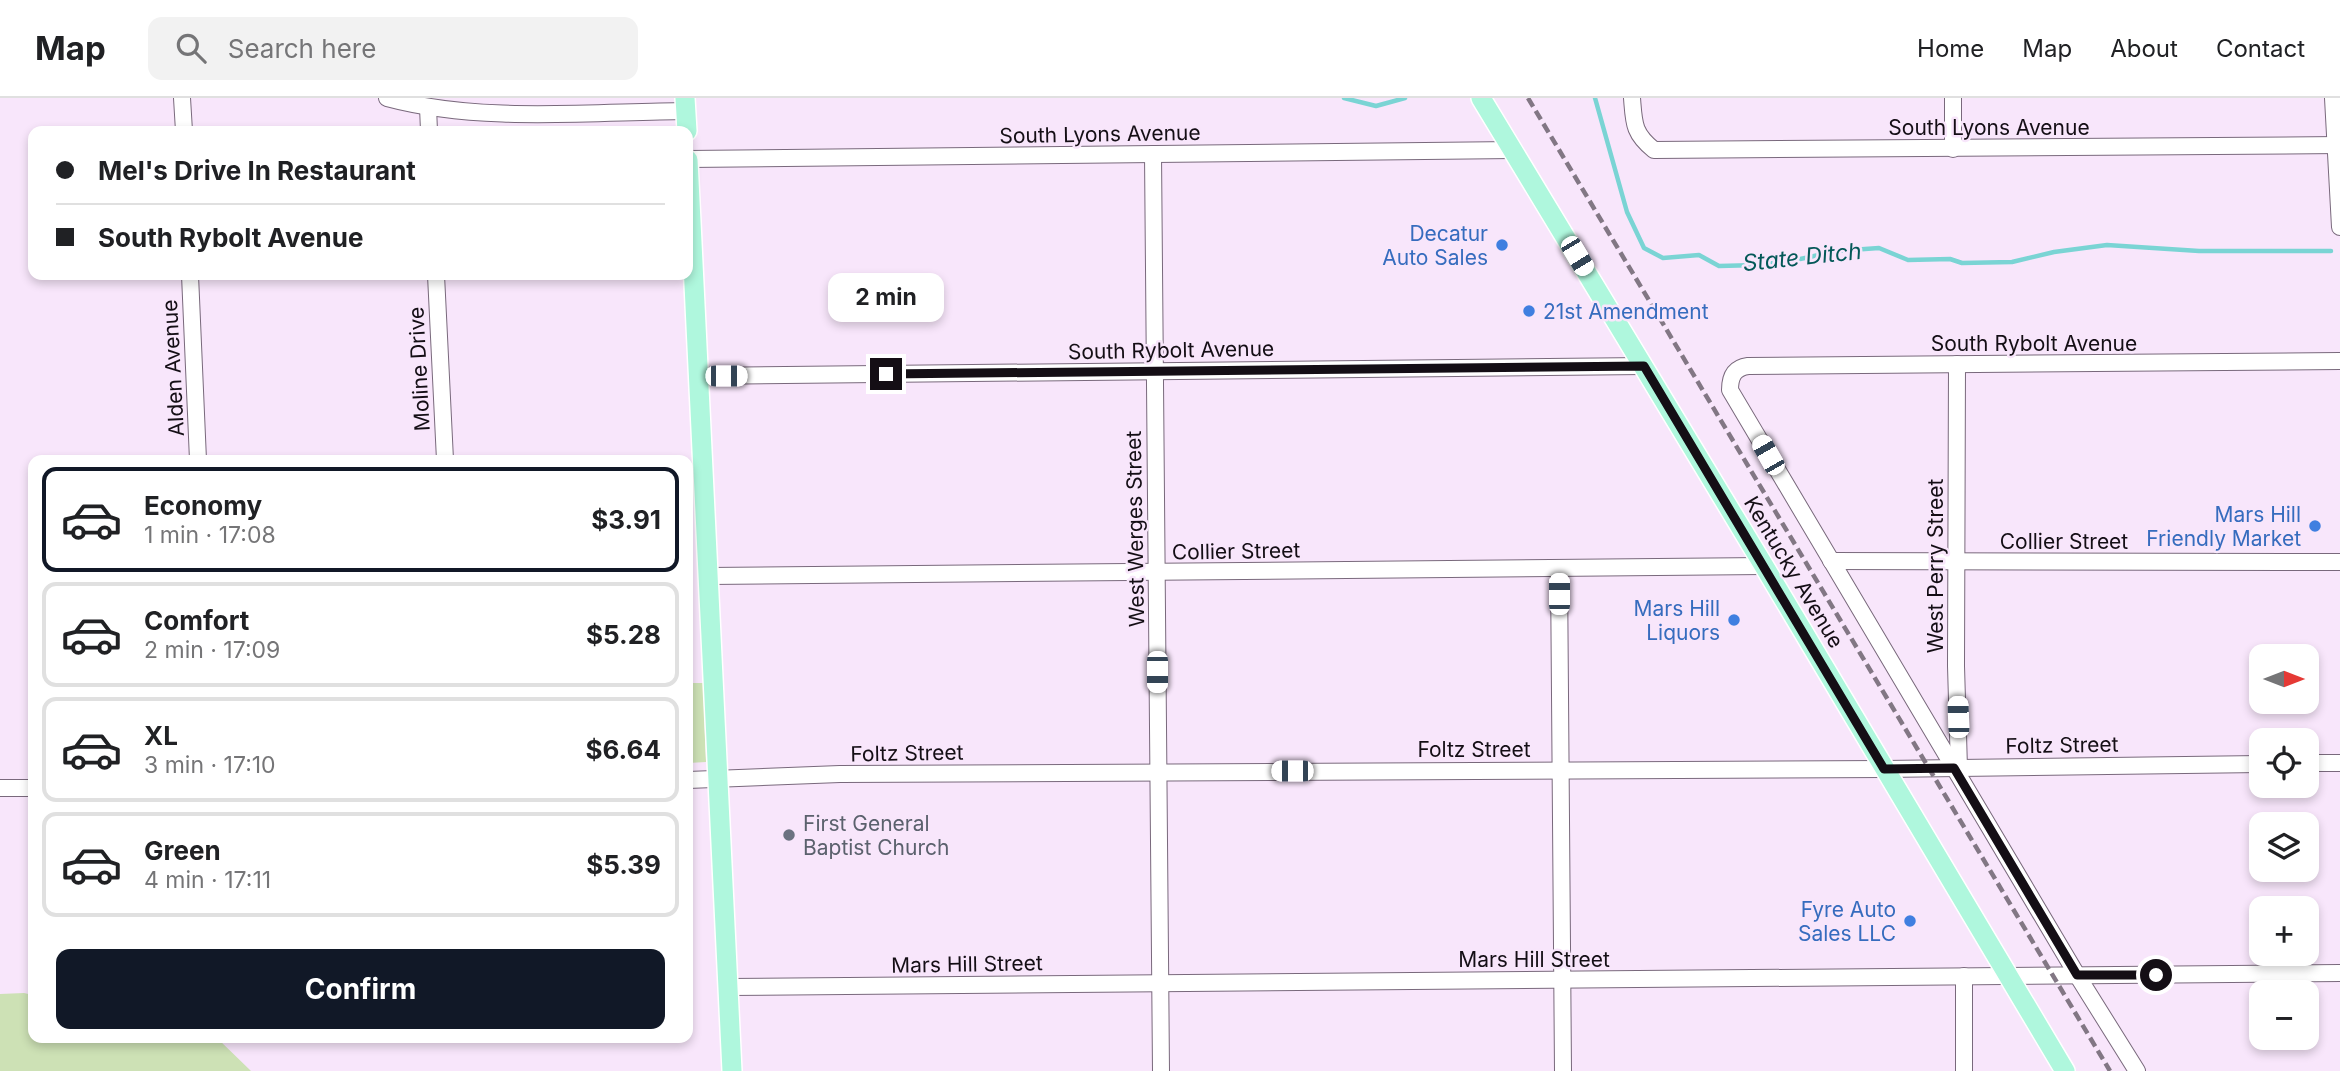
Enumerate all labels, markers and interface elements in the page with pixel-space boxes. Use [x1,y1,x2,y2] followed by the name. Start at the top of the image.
[148,17,638,80] search box
[35,28,106,68] text: Map
[172,29,210,67] icon: search
[228,33,376,64] text: Search here
[1917,34,1984,63] text: Home
[2022,34,2072,63] text: Map
[2110,34,2178,63] text: About
[2216,34,2305,63] text: Contact
[1888,115,2090,140] street label: South Lyons Avenue
[999,120,1201,148] street label: South Lyons Avenue
[98,155,416,186] text: Mel's Drive In Restaurant
[1382,221,1488,270] place label: Decatur Auto Sales
[98,222,363,253] text: South Rybolt Avenue
[1558,233,1597,279] car
[1494,237,1510,253] marker: Decatur Auto Sales
[1741,237,1863,277] water label: State Ditch
[828,272,944,322] callout: 2 min
[855,283,917,311] text: 2 min
[157,299,189,437] street label: Alden Avenue
[1543,299,1709,324] place label: 21st Amendment
[1521,303,1537,319] marker: 21st Amendment
[403,306,435,432] street label: Moline Drive
[1931,331,2137,356] street label: South Rybolt Avenue
[1068,336,1274,364] street label: South Rybolt Avenue
[870,358,902,390] route end
[706,366,748,387] car
[1121,430,1149,627] street label: West Werges Street
[1749,432,1788,478] car
[1923,479,1948,653] street label: West Perry Street
[60,488,123,551] icon: car
[144,490,262,521] text: Economy
[1739,492,1849,652] street label: Kentucky Avenue
[2146,502,2301,551] place label: Mars Hill Friendly Market
[591,504,661,535] text: $3.91
[2307,518,2323,534] marker: Mars Hill Friendly Market
[144,521,276,549] text: 1 min · 17:08
[2000,529,2128,554] street label: Collier Street
[1172,537,1301,565] street label: Collier Street
[1549,573,1570,615] car
[1633,596,1720,645] place label: Mars Hill Liquors
[60,603,123,666] icon: car
[144,605,249,636] text: Comfort
[1726,612,1742,628] marker: Mars Hill Liquors
[586,619,661,650] text: $5.28
[144,636,280,664] text: 2 min · 17:09
[2249,644,2319,714] north arrow
[2249,644,2319,1050] map controls
[1147,651,1168,693] car
[1947,696,1970,738] car
[60,718,123,781] icon: car
[144,720,178,751] text: XL
[2249,728,2319,798] button: locate
[2005,732,2119,758] street label: Foltz Street
[585,734,661,765] text: $6.64
[1417,737,1531,762] street label: Foltz Street
[850,740,964,766] street label: Foltz Street
[144,751,276,779] text: 3 min · 17:10
[1272,761,1314,782] car
[803,811,949,860] place label: First General Baptist Church
[2249,812,2319,882] button: layers
[781,827,797,843] marker: First General Baptist Church
[60,833,123,896] icon: car
[144,835,221,866] text: Green
[586,849,661,880] text: $5.39
[144,866,271,894] text: 4 min · 17:11
[2249,896,2319,966] button: +
[1798,897,1896,946] place label: Fyre Auto Sales LLC
[1902,913,1918,929] marker: Fyre Auto Sales LLC
[1458,947,1610,972] street label: Mars Hill Street
[56,949,665,1029] button: Confirm
[891,950,1043,978] street label: Mars Hill Street
[2140,959,2172,991] route start
[2249,980,2319,1050] button: −

